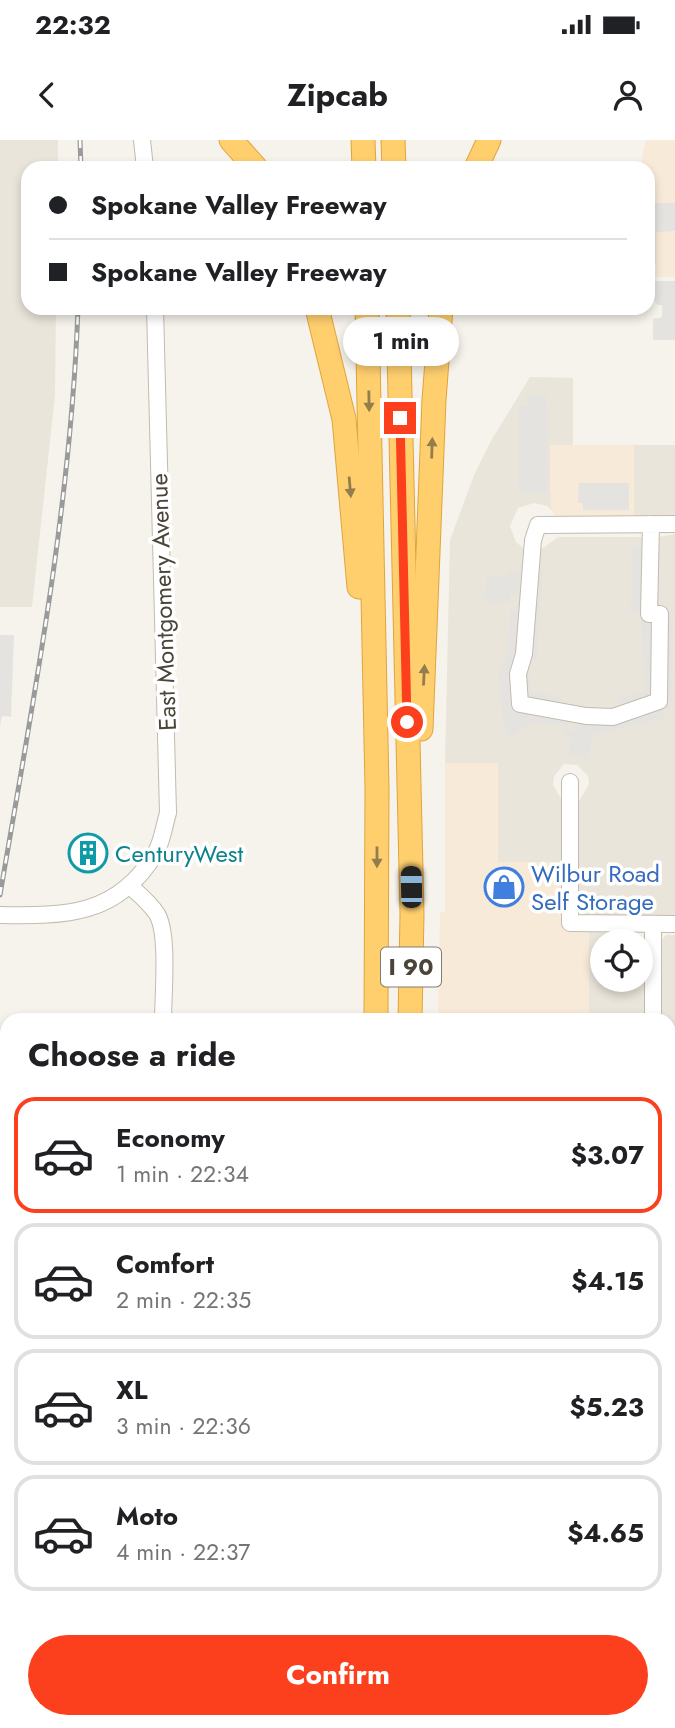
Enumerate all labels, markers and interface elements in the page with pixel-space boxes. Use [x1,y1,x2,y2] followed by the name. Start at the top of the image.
[35,6,111,44] text: 22:32
[287,72,388,118] text: Zipcab
[28,76,66,114] icon: back
[609,76,647,114] icon: person
[91,186,387,224] text: Spokane Valley Freeway
[91,253,387,291] text: Spokane Valley Freeway
[342,316,458,366] callout: 1 min
[372,324,430,358] text: 1 min
[363,390,375,412] one-way arrow
[384,402,416,434] route end
[426,436,438,458] one-way arrow
[141,473,185,731] street label: East Montgomery Avenue
[345,476,356,498] one-way arrow
[419,664,430,686] one-way arrow
[391,706,423,738] route start
[67,832,109,874] building icon: CenturyWest
[115,836,243,871] place label: CenturyWest
[371,847,383,869] one-way arrow
[531,856,660,919] place label: Wilbur Road Self Storage
[401,866,422,908] car
[483,866,525,908] shop icon: Wilbur Road Self Storage
[590,929,653,992] map controls
[590,929,653,992] button: locate
[381,947,441,986] road number: I 90
[28,1032,236,1078] text: Choose a ride
[116,1119,225,1157] text: Economy
[32,1124,95,1187] icon: car
[571,1136,644,1174] text: $3.07
[116,1157,249,1191] text: 1 min · 22:34
[116,1245,214,1283] text: Comfort
[32,1250,95,1313] icon: car
[571,1262,644,1300] text: $4.15
[116,1283,251,1317] text: 2 min · 22:35
[116,1371,148,1409] text: XL
[32,1376,95,1439] icon: car
[569,1388,644,1426] text: $5.23
[116,1409,251,1443] text: 3 min · 22:36
[116,1497,178,1535] text: Moto
[32,1502,95,1565] icon: car
[567,1514,644,1552] text: $4.65
[116,1535,250,1569] text: 4 min · 22:37
[28,1635,648,1715] button: Confirm

